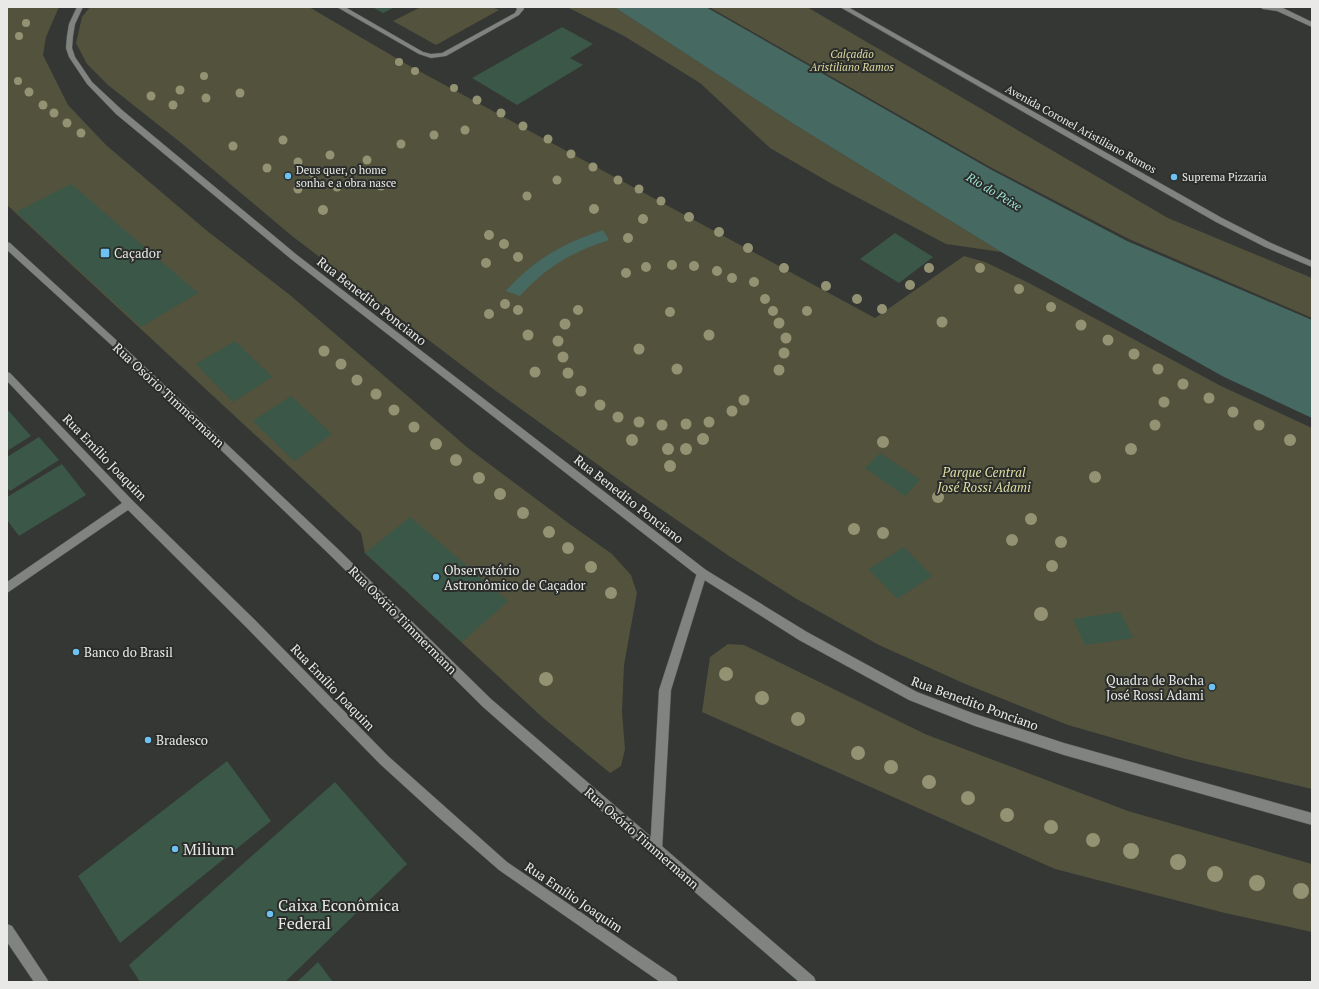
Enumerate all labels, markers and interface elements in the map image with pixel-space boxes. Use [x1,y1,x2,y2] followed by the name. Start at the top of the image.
[809,47,894,74] park label: Calçadão Aristiliano Ramos
[1003,82,1159,177] street label: Avenida Coronel Aristiliano Ramos
[296,163,397,190] place label: Deus quer, o home sonha e a obra nasce
[963,169,1025,214] water label: Rio do Peixe
[1182,170,1267,184] place label: Suprema Pizzaria
[283,171,293,181] marker: Deus quer, o home sonha e a obra nasce
[1169,172,1179,182] marker: Suprema Pizzaria
[114,244,161,262] place label: Caçador
[99,247,111,259] marker: Caçador
[314,253,430,349] street label: Rua Benedito Ponciano
[109,339,229,452] street label: Rua Osório Timmermann
[59,410,151,504] street label: Rua Emílio Joaquim
[571,451,687,547] street label: Rua Benedito Ponciano
[936,463,1031,496] park label: Parque Central José Rossi Adami
[444,561,586,594] place label: Observatório Astronômico de Caçador
[345,562,461,678] street label: Rua Osório Timmermann
[431,572,441,582] marker: Observatório Astronômico de Caçador
[287,640,379,734] street label: Rua Emílio Joaquim
[84,643,173,661] place label: Banco do Brasil
[71,647,81,657] marker: Banco do Brasil
[1106,671,1204,704] place label: Quadra de Bocha José Rossi Adami
[909,672,1041,734] street label: Rua Benedito Ponciano
[1207,682,1217,692] marker: Quadra de Bocha José Rossi Adami
[156,731,208,749] place label: Bradesco
[143,735,153,745] marker: Bradesco
[581,783,703,893] street label: Rua Osório Timmermann
[183,838,235,860] place label: Milium
[170,844,180,854] marker: Milium
[522,858,626,936] street label: Rua Emílio Joaquim
[278,894,399,934] place label: Caixa Econômica Federal
[265,909,275,919] marker: Caixa Econômica Federal

